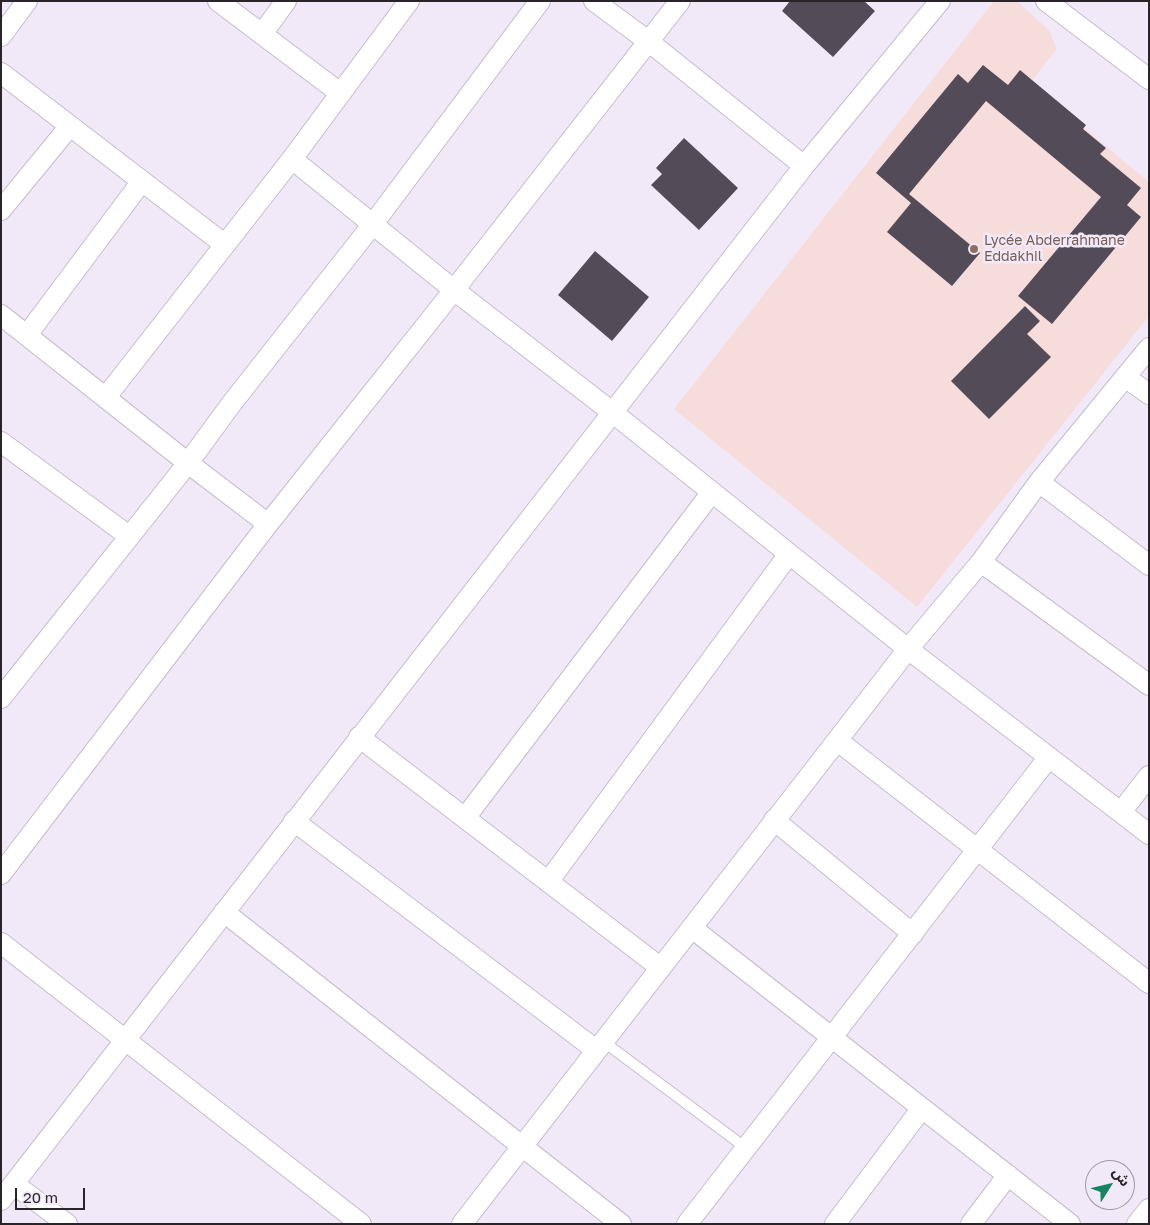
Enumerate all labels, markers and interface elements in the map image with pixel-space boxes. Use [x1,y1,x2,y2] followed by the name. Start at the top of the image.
[984,233,1125,266] place label: Lycée Abderrahmane Eddakhil
[968,243,980,255] marker: Lycée Abderrahmane Eddakhil
[1085,1160,1135,1210] north arrow
[1109,1164,1134,1189] text: ش
[18,1178,88,1210] scale bar
[23,1188,58,1206] text: 20 m

